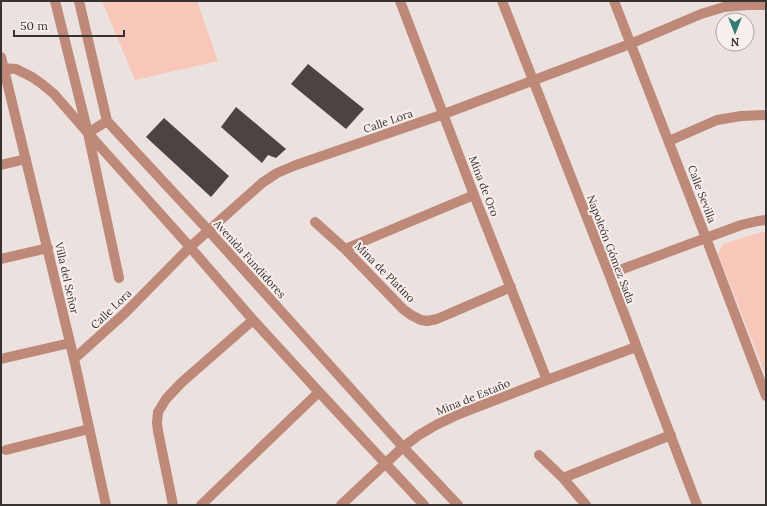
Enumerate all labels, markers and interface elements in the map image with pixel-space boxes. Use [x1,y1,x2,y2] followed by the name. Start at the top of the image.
[14,12,124,38] scale bar
[715,12,755,52] north arrow
[20,18,48,33] text: 50 m
[730,35,739,49] text: N
[361,106,415,136] street label: Calle Lora
[466,154,502,218] street label: Mina de Oro
[685,163,720,225] street label: Calle Sevilla
[584,193,638,306] street label: Napoleón Gómez Sada
[210,216,289,301] street label: Avenida Fundidores
[352,239,418,305] street label: Mina de Platino
[52,240,82,315] street label: Villa del Señor
[88,286,135,332] street label: Calle Lora
[434,376,512,418] street label: Mina de Estaño

